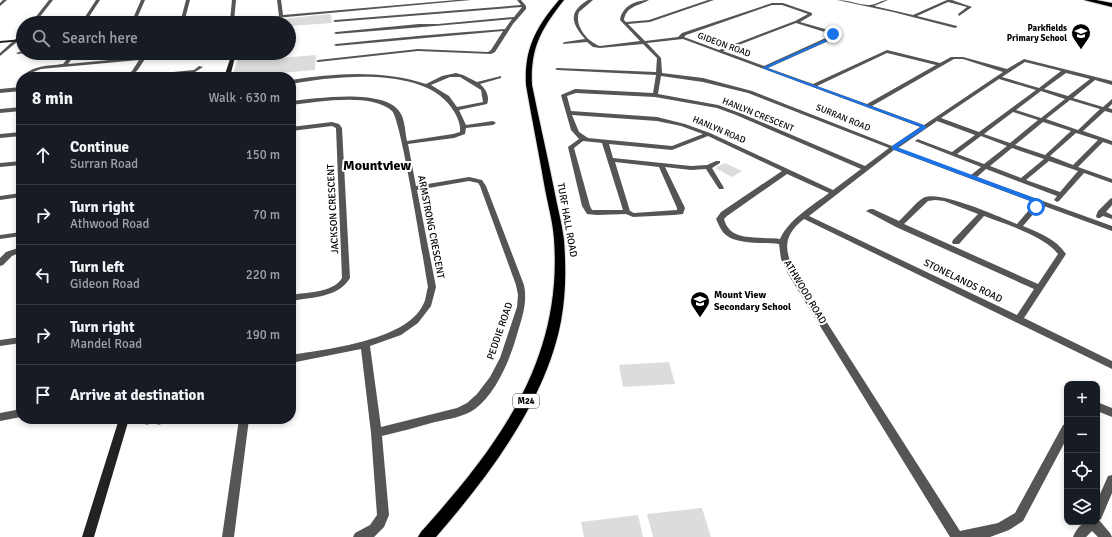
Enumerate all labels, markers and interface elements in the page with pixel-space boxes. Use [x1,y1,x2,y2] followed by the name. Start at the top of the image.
[16,16,296,60] search box
[1070,22,1092,50] school or university icon: Parkfields Primary School
[1007,23,1067,44] place label: Parkfields Primary School
[824,25,842,43] route end
[30,27,52,49] icon: search
[62,29,138,47] text: Search here
[696,30,752,60] street label: GIDEON ROAD
[32,88,73,109] text: 8 min
[209,90,280,106] text: Walk · 630 m
[721,96,796,135] street label: HANLYN CRESCENT
[814,102,872,134] street label: SURRAN ROAD
[691,114,747,146] street label: HANLYN ROAD
[70,138,129,156] text: Continue
[32,144,54,166] icon: ahead
[246,147,280,163] text: 150 m
[70,156,138,172] text: Surran Road
[343,157,411,174] district label: Mountview
[325,164,341,254] street label: JACKSON CRESCENT
[415,174,447,280] street label: ARMSTRONG CRESCENT
[555,182,579,258] street label: TURF HALL ROAD
[70,198,135,216] text: Turn right
[1027,198,1045,216] route start
[32,204,54,226] icon: right
[253,207,280,223] text: 70 m
[70,216,149,232] text: Athwood Road
[922,257,1004,305] street label: STONELANDS ROAD
[70,258,124,276] text: Turn left
[781,258,829,326] street label: ATHWOOD ROAD
[32,264,54,286] icon: left
[246,267,280,283] text: 220 m
[70,276,140,292] text: Gideon Road
[714,289,791,313] place label: Mount View Secondary School
[689,290,711,318] school or university icon: Mount View Secondary School
[485,301,515,361] street label: PEDDIE ROAD
[70,318,135,336] text: Turn right
[32,324,54,346] icon: right
[246,327,280,343] text: 190 m
[70,336,142,352] text: Mandel Road
[1064,381,1100,525] map controls
[1064,381,1100,417] button: +
[32,384,54,406] icon: arrive
[70,386,205,404] text: Arrive at destination
[513,394,539,408] road number: M24
[1064,417,1100,453] button: −
[1064,453,1100,489] button: locate
[1064,489,1100,525] button: layers

